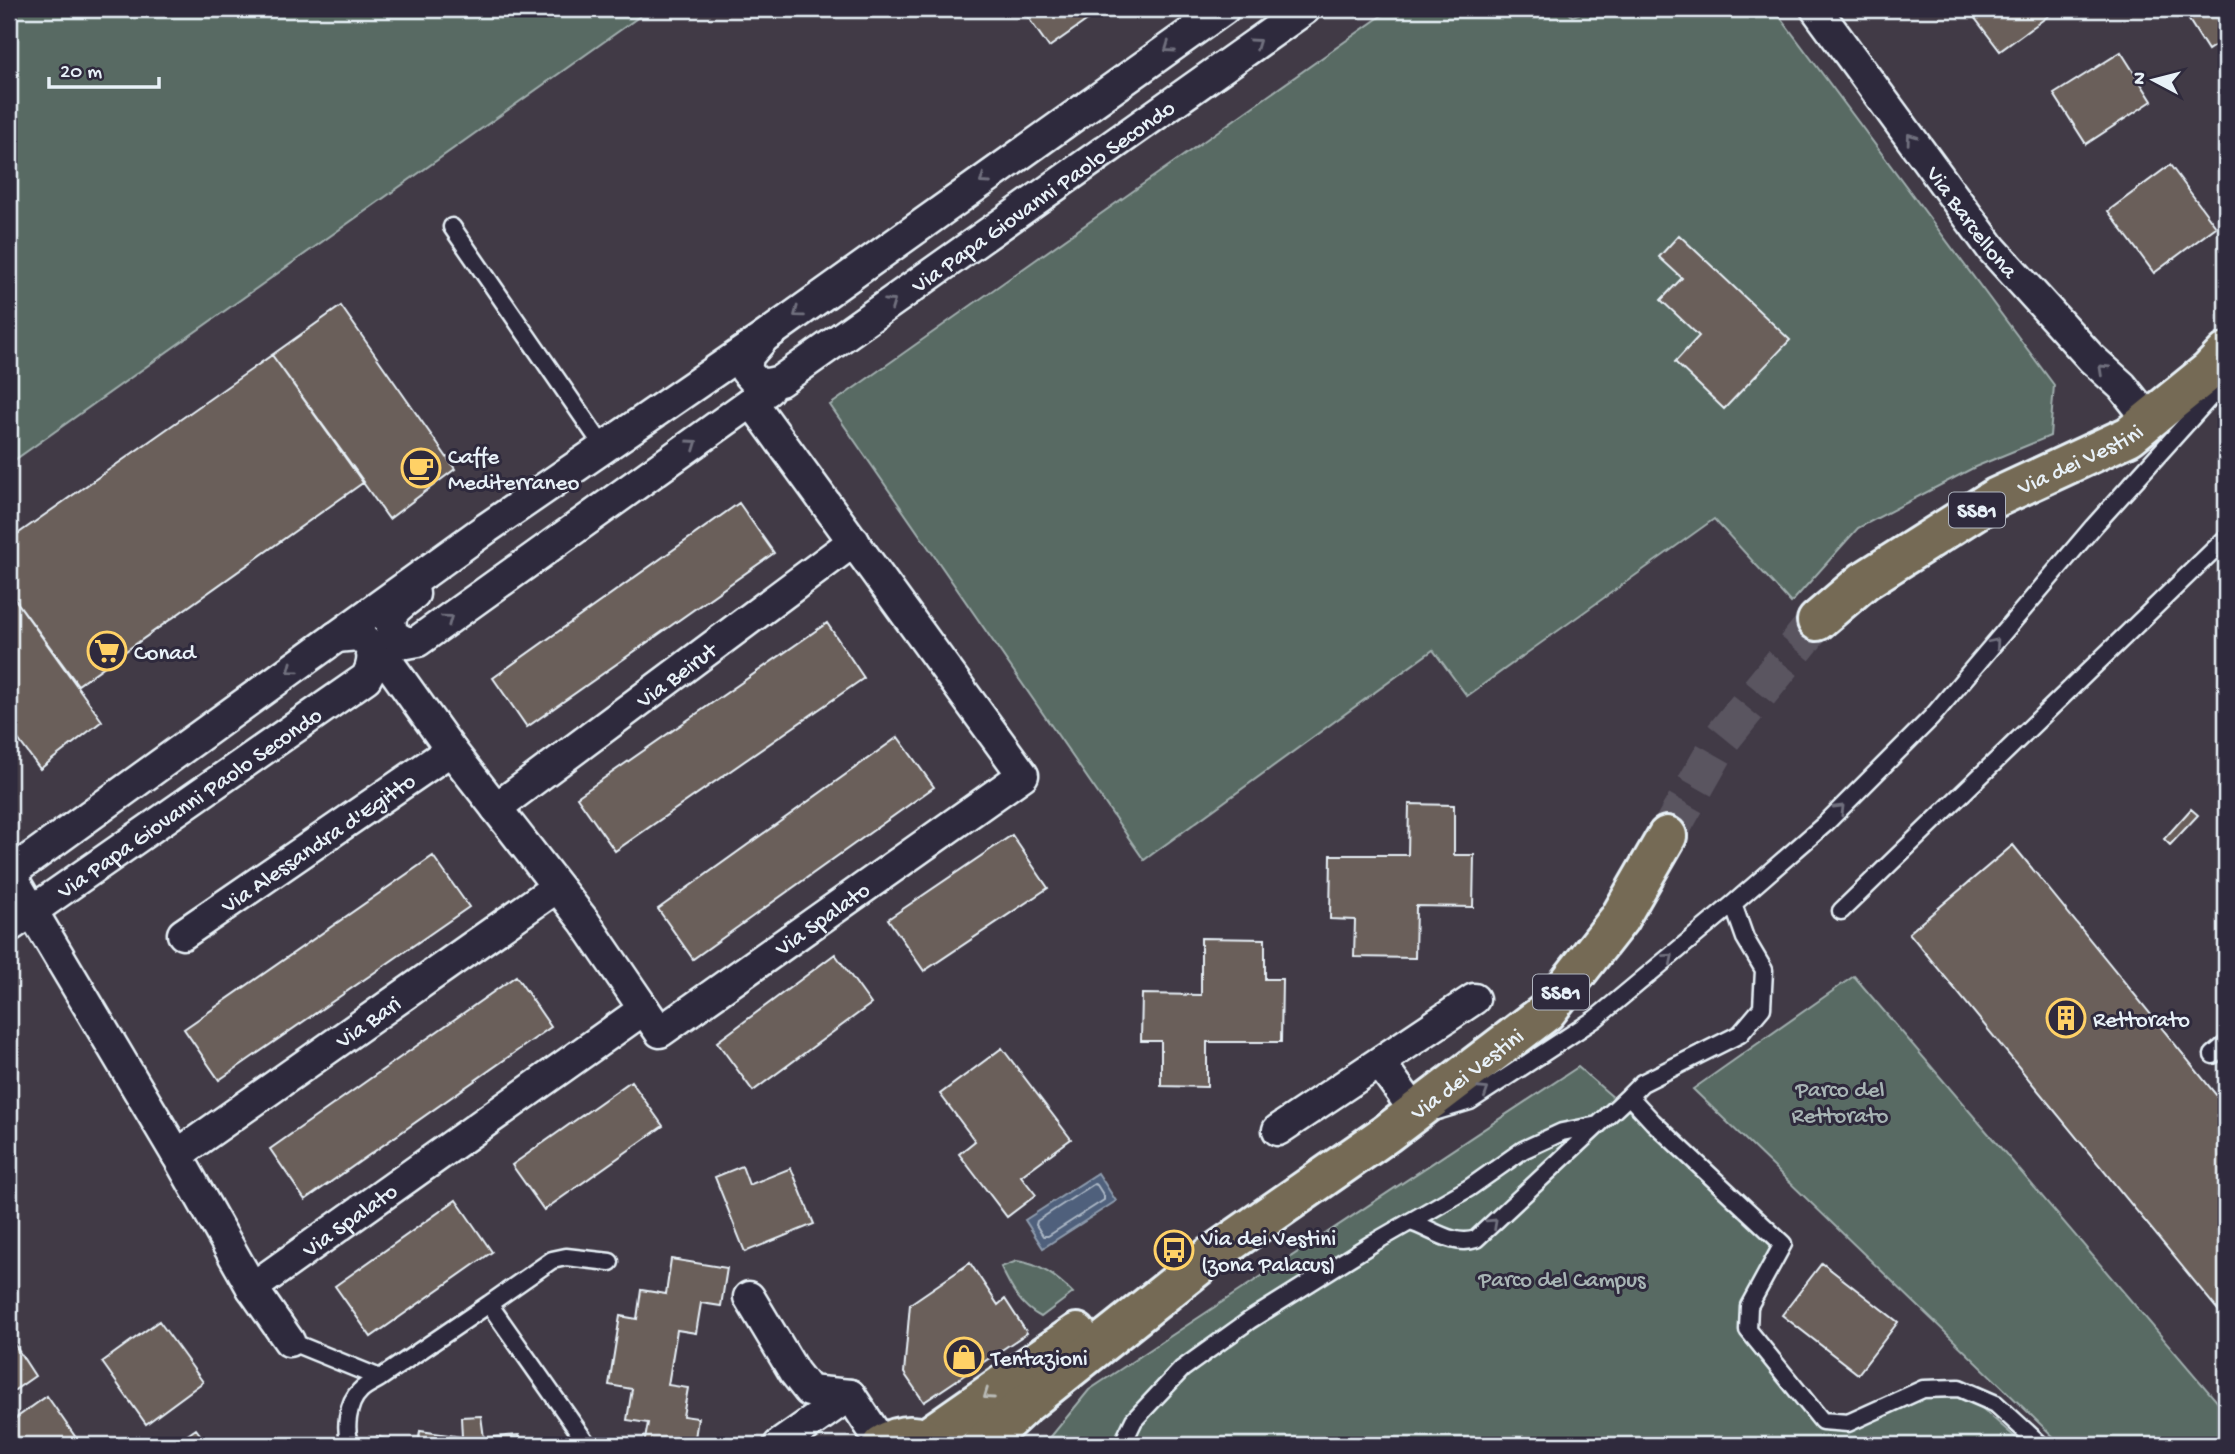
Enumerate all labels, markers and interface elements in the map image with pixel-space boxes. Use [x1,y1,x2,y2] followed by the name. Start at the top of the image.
[1248,39,1261,51] one-way arrow
[1164,40,1177,53] one-way arrow
[49,46,159,90] scale bar
[2120,46,2190,116] north arrow
[60,61,102,86] text: 20 m
[2128,71,2153,86] text: N
[906,96,1181,301] street label: Via Papa Giovanni Paolo Secondo
[1906,133,1919,146] one-way arrow
[1918,161,2023,286] street label: Via Barcellona
[979,172,992,184] one-way arrow
[883,299,896,311] one-way arrow
[794,304,806,317] one-way arrow
[2098,365,2111,377] one-way arrow
[2013,420,2150,503] street label: Via dei Vestini
[685,440,698,452] one-way arrow
[448,445,579,498] place label: Caffe Mediterraneo
[400,447,442,489] cafe icon: Caffe Mediterraneo
[1949,492,2005,528] road number: SS81
[440,615,453,628] one-way arrow
[86,630,128,672] supermarket icon: Conad
[631,637,724,716] street label: Via Beirut
[1987,638,2000,650] one-way arrow
[134,641,197,668] place label: Conad
[287,661,300,673] one-way arrow
[52,703,328,907] street label: Via Papa Giovanni Paolo Secondo
[216,768,422,921] street label: Via Alessandra d'Egitto
[1832,804,1845,817] one-way arrow
[770,878,876,964] street label: Via Spalato
[1660,954,1673,966] one-way arrow
[1533,974,1589,1010] road number: SS81
[331,991,407,1056] street label: Via Bari
[2045,997,2087,1039] building icon: Rettorato
[2093,1008,2190,1035] place label: Rettorato
[1406,1024,1530,1128] street label: Via dei Vestini
[1792,1078,1888,1131] park label: Parco del Rettorato
[1477,1086,1490,1099] one-way arrow
[298,1179,404,1265] street label: Via Spalato
[1485,1219,1498,1232] one-way arrow
[1200,1227,1336,1280] place label: Via dei Vestini (zona Palacus)
[1153,1229,1195,1271] bus stop icon: Via dei Vestini (zona Palacus)
[1478,1268,1646,1295] park label: Parco del Campus
[943,1336,985,1378] shop icon: Tentazioni
[989,1347,1088,1374] place label: Tentazioni
[983,1386,996,1399] one-way arrow

